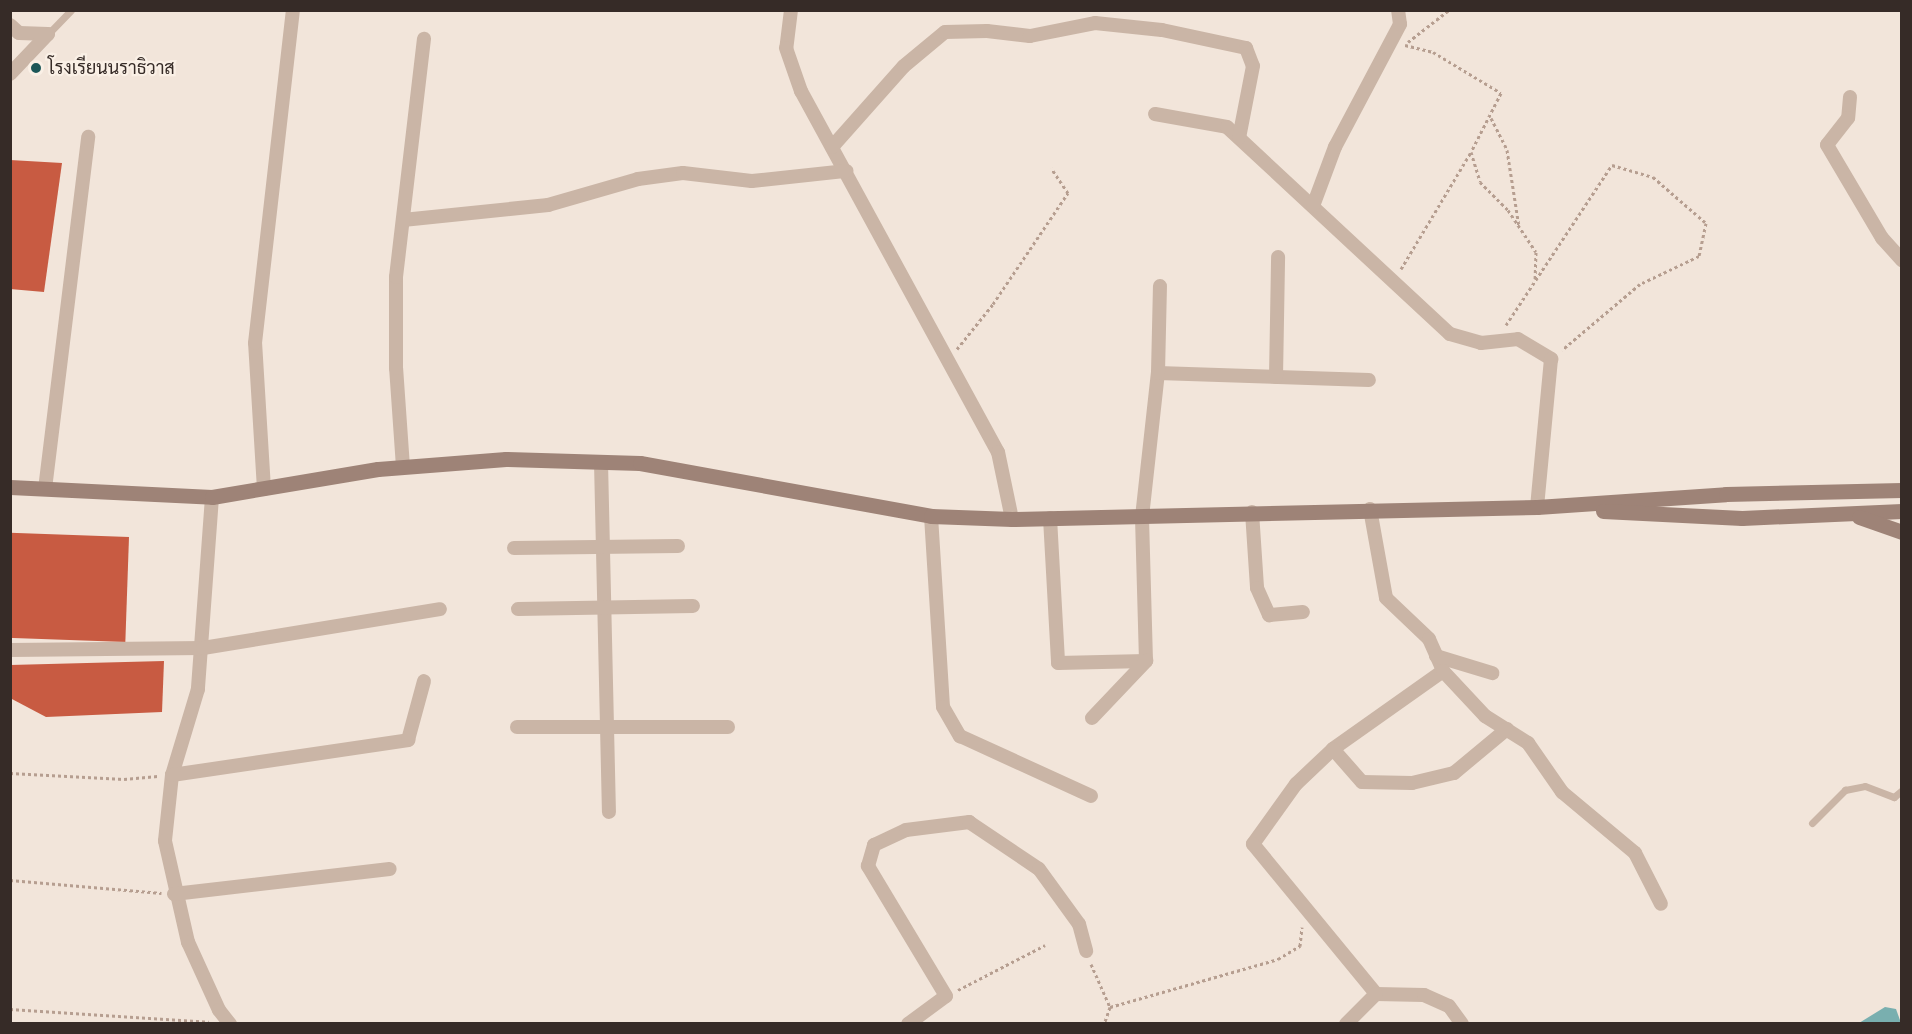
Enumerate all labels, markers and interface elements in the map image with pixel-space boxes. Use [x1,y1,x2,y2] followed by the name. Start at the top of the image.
[48,57,175,79] place label: โรงเรียนนราธิวาส
[29,61,43,75] marker: โรงเรียนนราธิวาส

